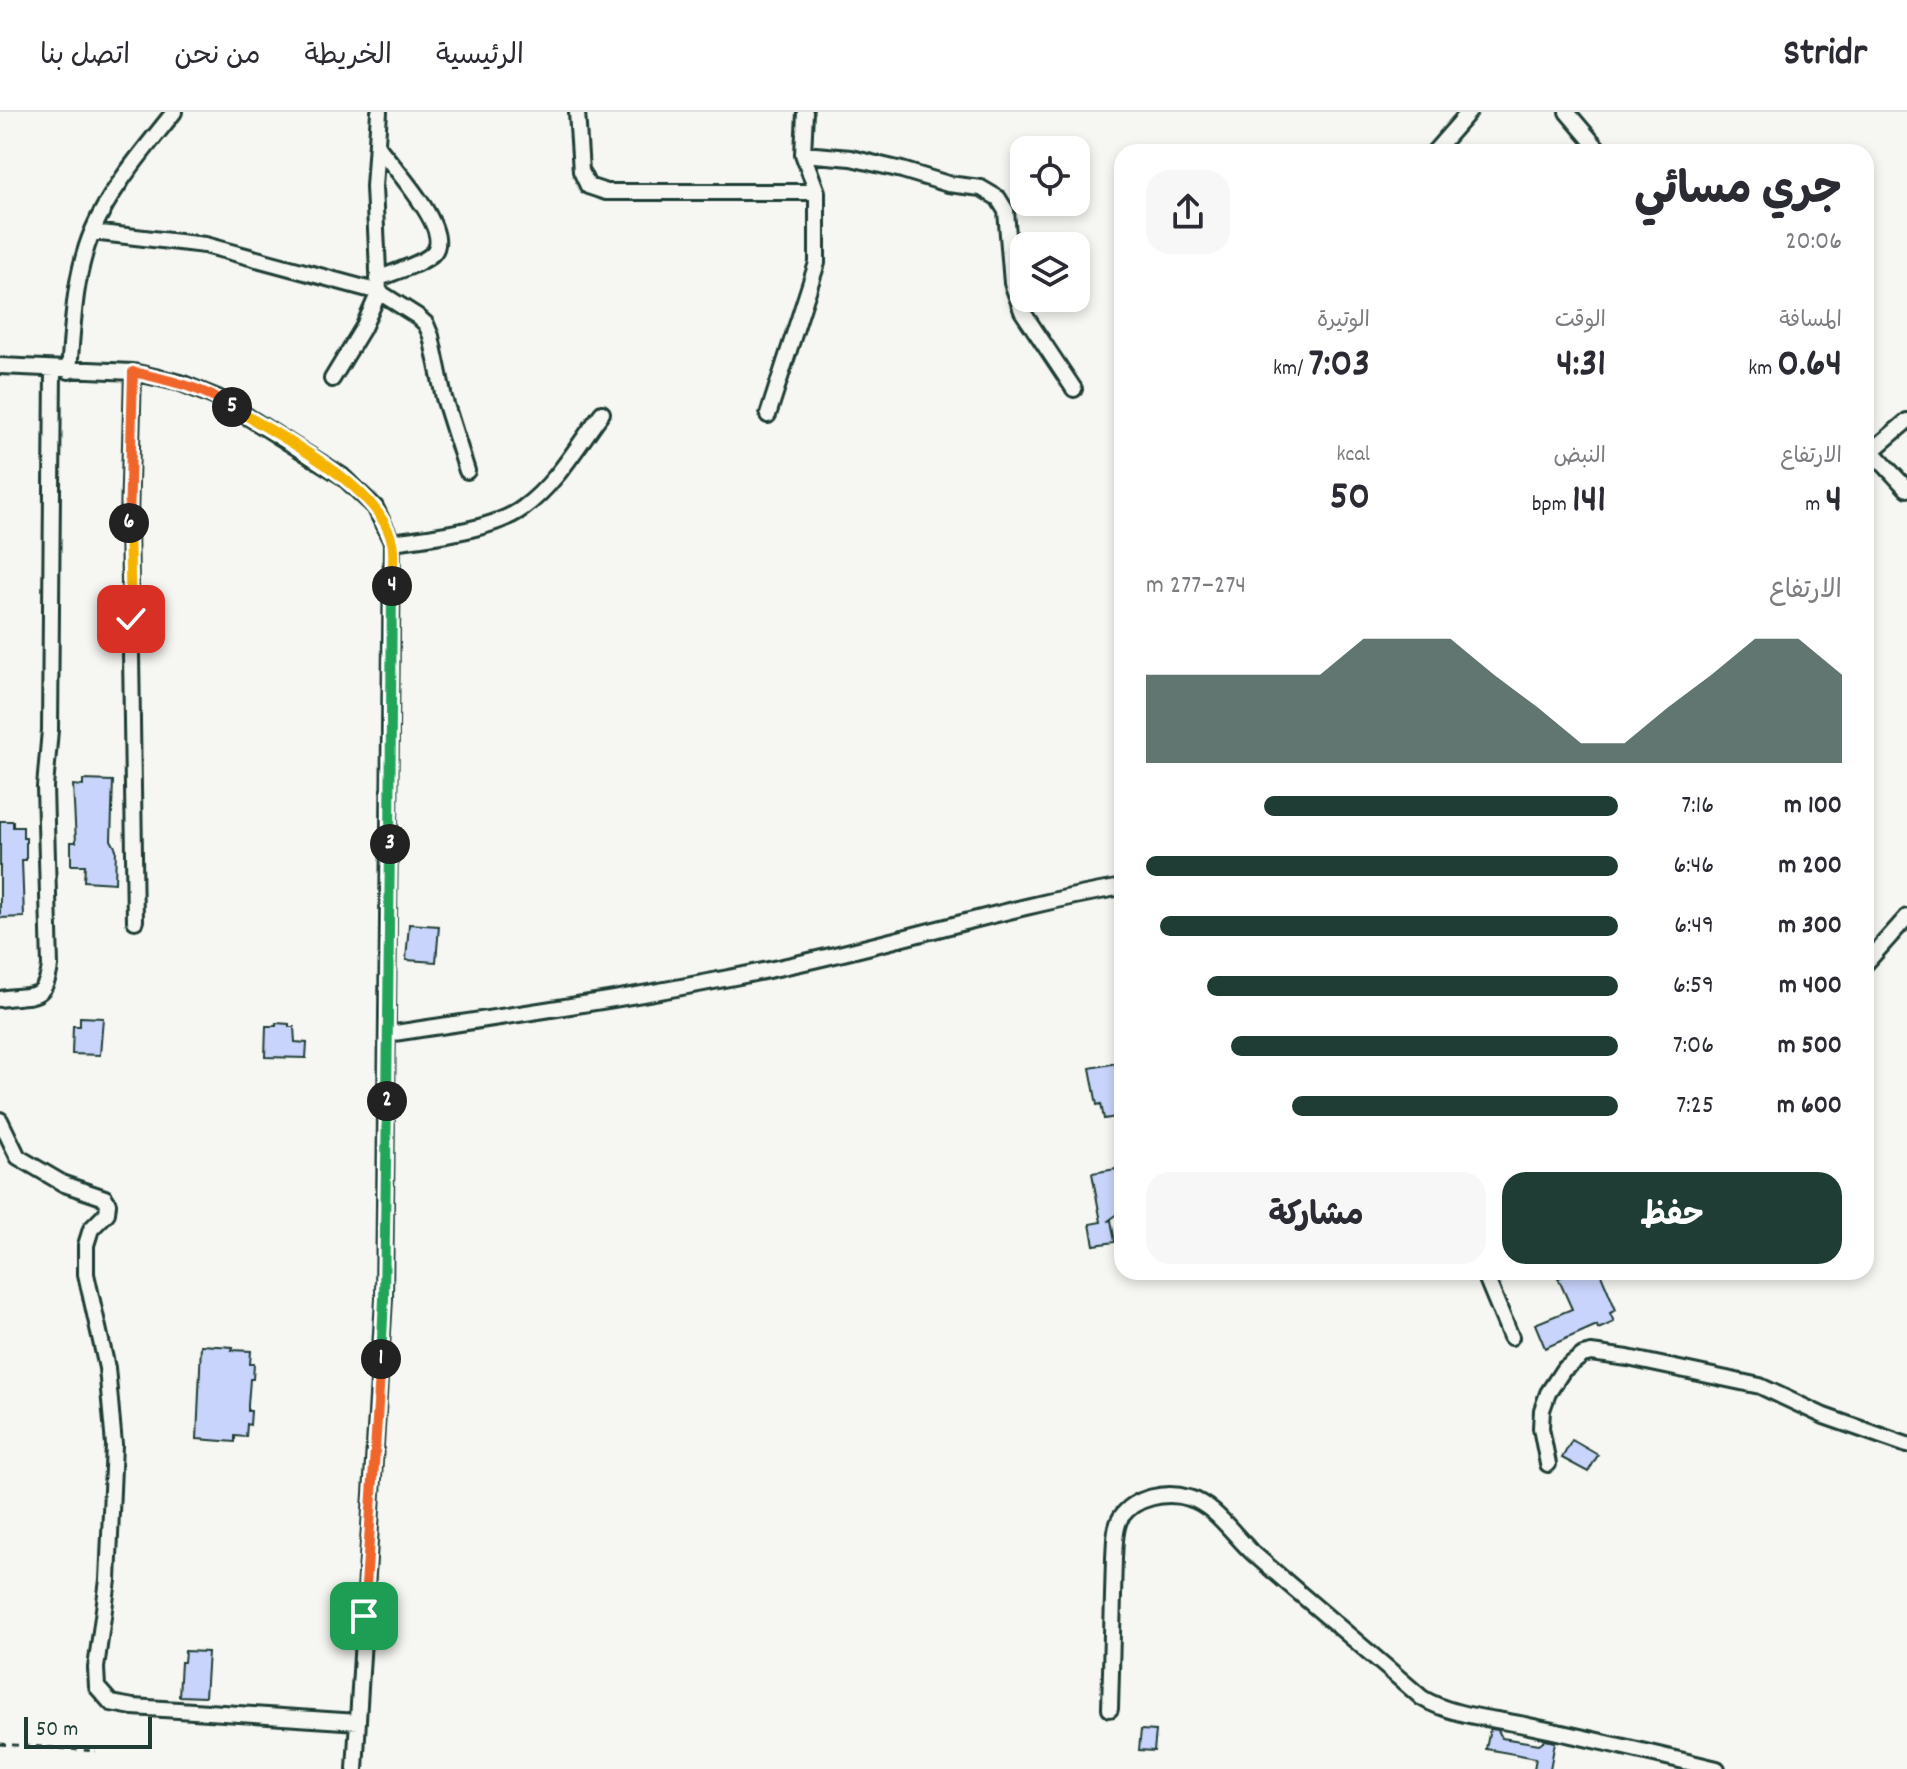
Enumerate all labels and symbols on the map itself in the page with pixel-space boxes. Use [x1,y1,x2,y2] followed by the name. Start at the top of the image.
[212,387,252,427] pin: 5
[109,503,149,543] pin: 6
[372,566,412,606] pin: 4
[97,585,165,653] pin
[370,824,410,864] pin: 3
[367,1081,407,1121] pin: 2
[361,1339,401,1379] pin: 1
[330,1582,398,1650] pin
[24,1713,152,1749] scale bar

